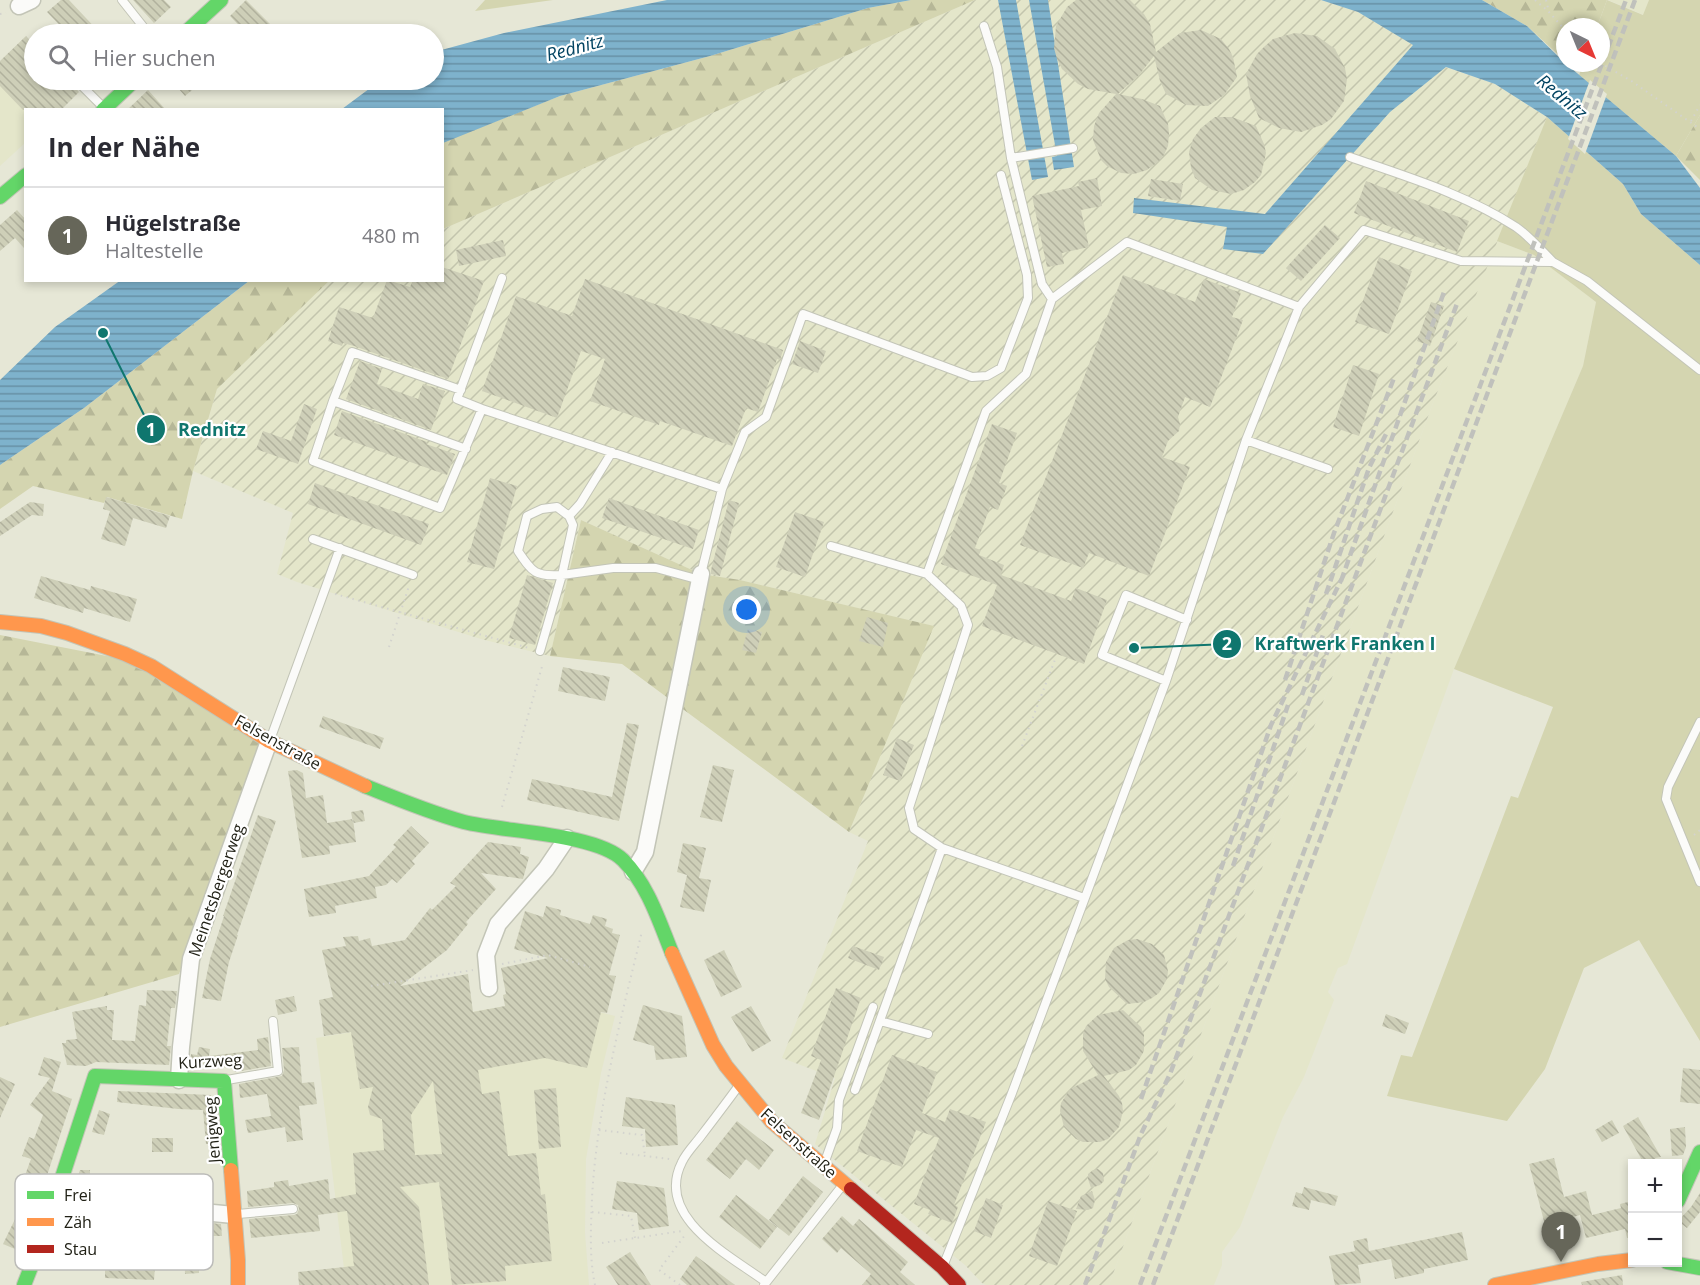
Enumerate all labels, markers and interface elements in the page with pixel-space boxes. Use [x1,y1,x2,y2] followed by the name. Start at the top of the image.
[1556,18,1610,72] north arrow
[24,24,444,90] search box
[543,28,606,66] water label: Rednitz
[45,41,78,74] icon: search
[93,42,216,72] text: Hier suchen
[1533,68,1593,124] water label: Rednitz
[48,129,200,165] text: In der Nähe
[105,207,241,237] text: Hügelstraße
[62,222,73,249] text: 1
[362,222,420,249] text: 480 m
[105,237,204,264] text: Haltestelle
[136,411,257,447] callout: Rednitz
[146,417,156,441] text: 1
[178,417,246,441] text: Rednitz
[732,595,761,624] your location
[1212,626,1447,662] callout: Kraftwerk Franken I
[1222,631,1232,655] text: 2
[1255,631,1435,655] text: Kraftwerk Franken I
[231,709,325,775] street label: Felsenstraße
[183,820,249,959] street label: Meinetsbergerweg
[178,1048,243,1074] street label: Kurzweg
[199,1096,225,1166] street label: Jenigweg
[756,1103,842,1183] street label: Felsenstraße
[1628,1159,1682,1267] map controls
[1628,1159,1682,1213] button: +
[15,1174,213,1270] legend
[64,1184,92,1206] text: Frei
[64,1211,92,1233] text: Zäh
[1542,1212,1580,1262] pin: 1
[1628,1213,1682,1267] button: −
[64,1238,97,1260] text: Stau

